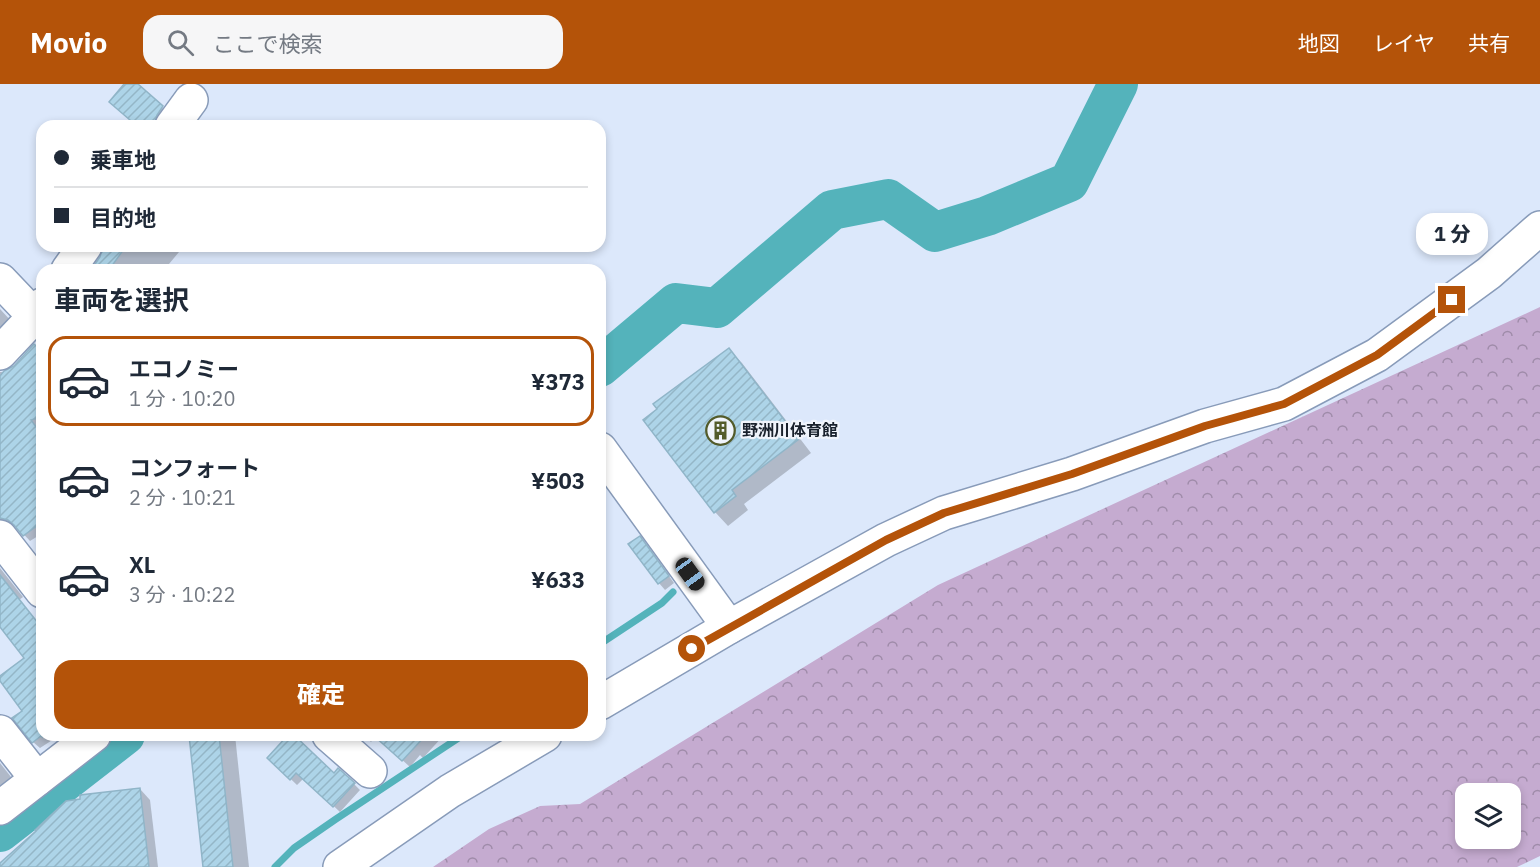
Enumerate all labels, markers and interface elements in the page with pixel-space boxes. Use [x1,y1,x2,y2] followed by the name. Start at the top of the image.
[143,15,563,69] search box
[30,24,107,61] text: Movio
[164,26,197,59] icon: search
[212,29,322,58] text: ここで検索
[1298,29,1340,57] text: 地図
[1373,29,1435,57] text: レイヤ
[1468,29,1510,57] text: 共有
[90,145,156,174] text: 乗車地
[90,203,156,232] text: 目的地
[1416,213,1488,255] callout: 1 分
[1434,220,1470,247] text: 1 分
[54,282,189,317] text: 車両を選択
[1438,286,1465,313] route end
[57,354,111,408] icon: car
[129,354,239,383] text: エコノミー
[531,367,585,396] text: ¥373
[129,385,236,412] text: 1 分 · 10:20
[705,414,737,446] building icon: 野洲川体育館
[742,420,838,440] place label: 野洲川体育館
[57,453,111,507] icon: car
[129,453,260,482] text: コンフォート
[531,466,585,495] text: ¥503
[129,484,236,511] text: 2 分 · 10:21
[129,550,155,579] text: XL
[57,552,111,606] icon: car
[672,554,708,594] car
[531,565,585,594] text: ¥633
[129,581,236,608] text: 3 分 · 10:22
[678,635,705,662] route start
[54,660,588,729] button: 確定
[1455,783,1521,849] map controls
[1455,783,1521,849] button: layers

